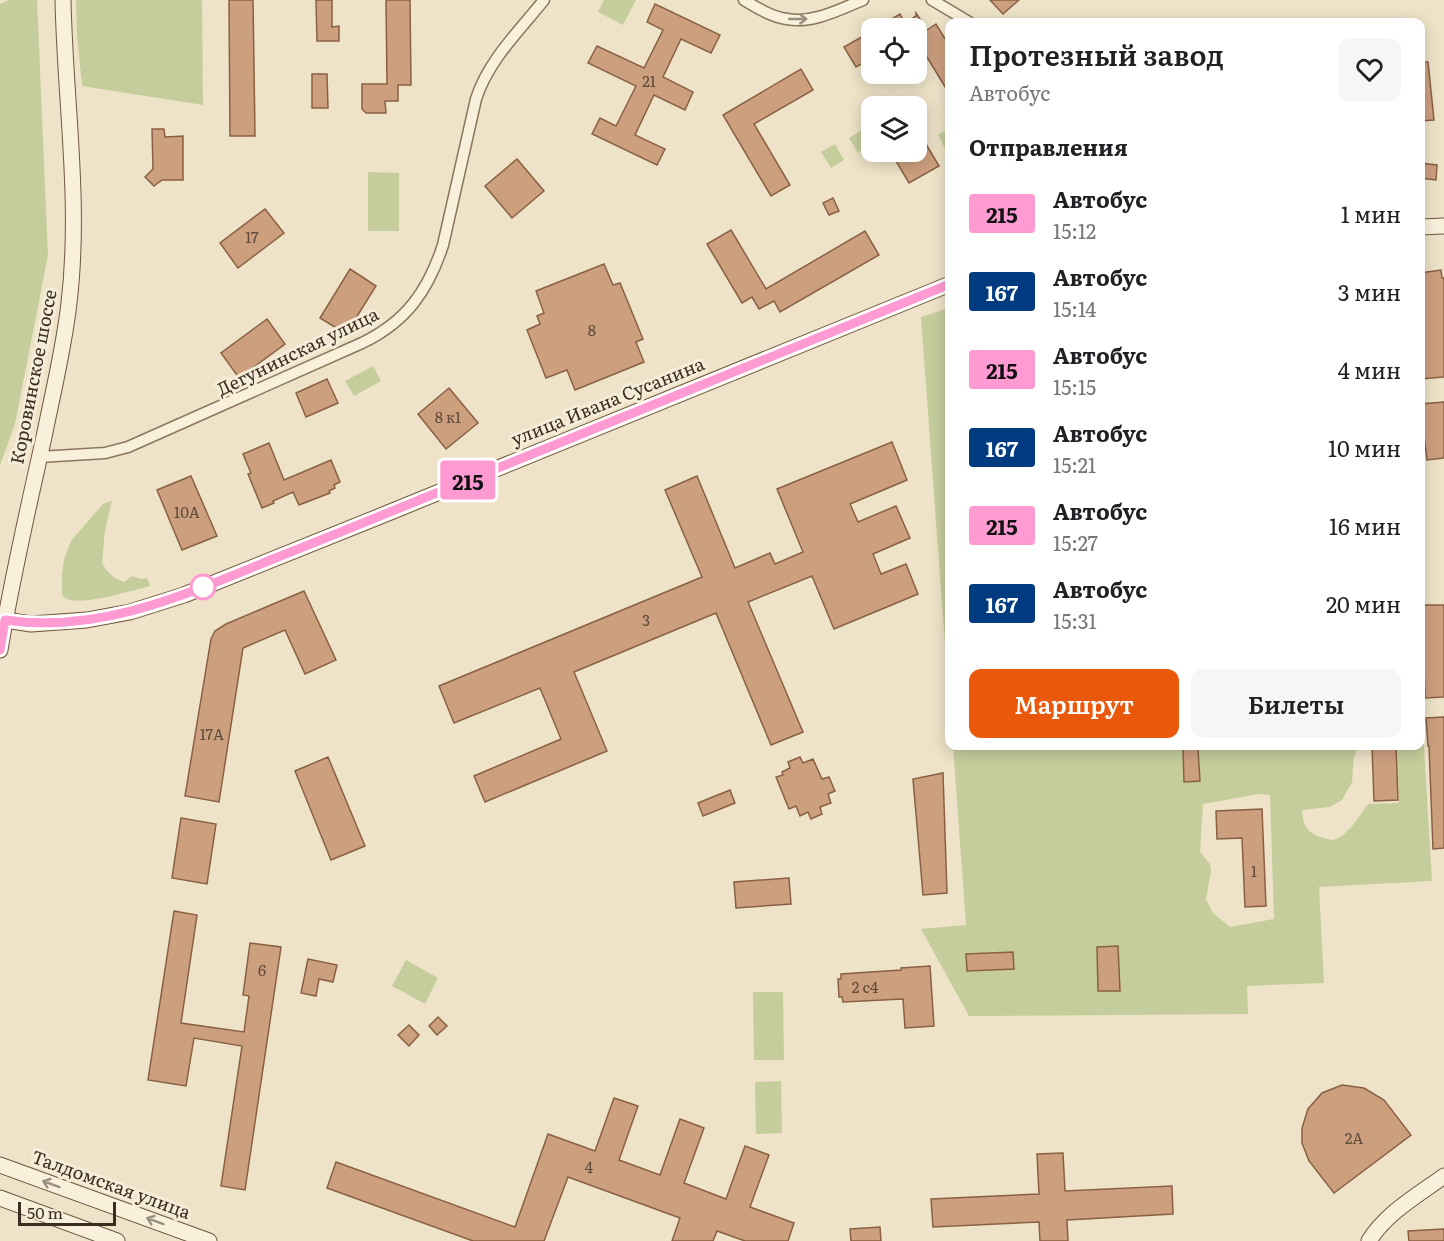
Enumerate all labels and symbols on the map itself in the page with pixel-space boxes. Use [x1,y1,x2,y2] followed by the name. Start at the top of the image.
[788,13,808,25] one-way arrow
[642,69,656,92] house number: 21
[245,225,259,248] house number: 17
[2,287,63,466] street label: Коровинское шоссе
[212,300,383,402] street label: Дегунинская улица
[588,318,596,341] house number: 8
[507,349,709,452] street label: улица Ивана Сусанина
[435,405,461,428] house number: 8 к1
[434,460,502,500] line badge: 215
[174,500,200,523] house number: 10А
[190,574,216,600] unlabelled marker
[642,608,650,631] house number: 3
[200,722,224,745] house number: 17А
[1251,859,1257,882] house number: 1
[258,958,266,981] house number: 6
[852,975,878,998] house number: 2 с4
[1345,1126,1363,1149] house number: 2А
[28,1142,195,1225] street label: Талдомская улица
[585,1155,593,1178] house number: 4
[42,1177,61,1188] one-way arrow
[18,1199,116,1226] scale bar
[147,1215,165,1226] one-way arrow

